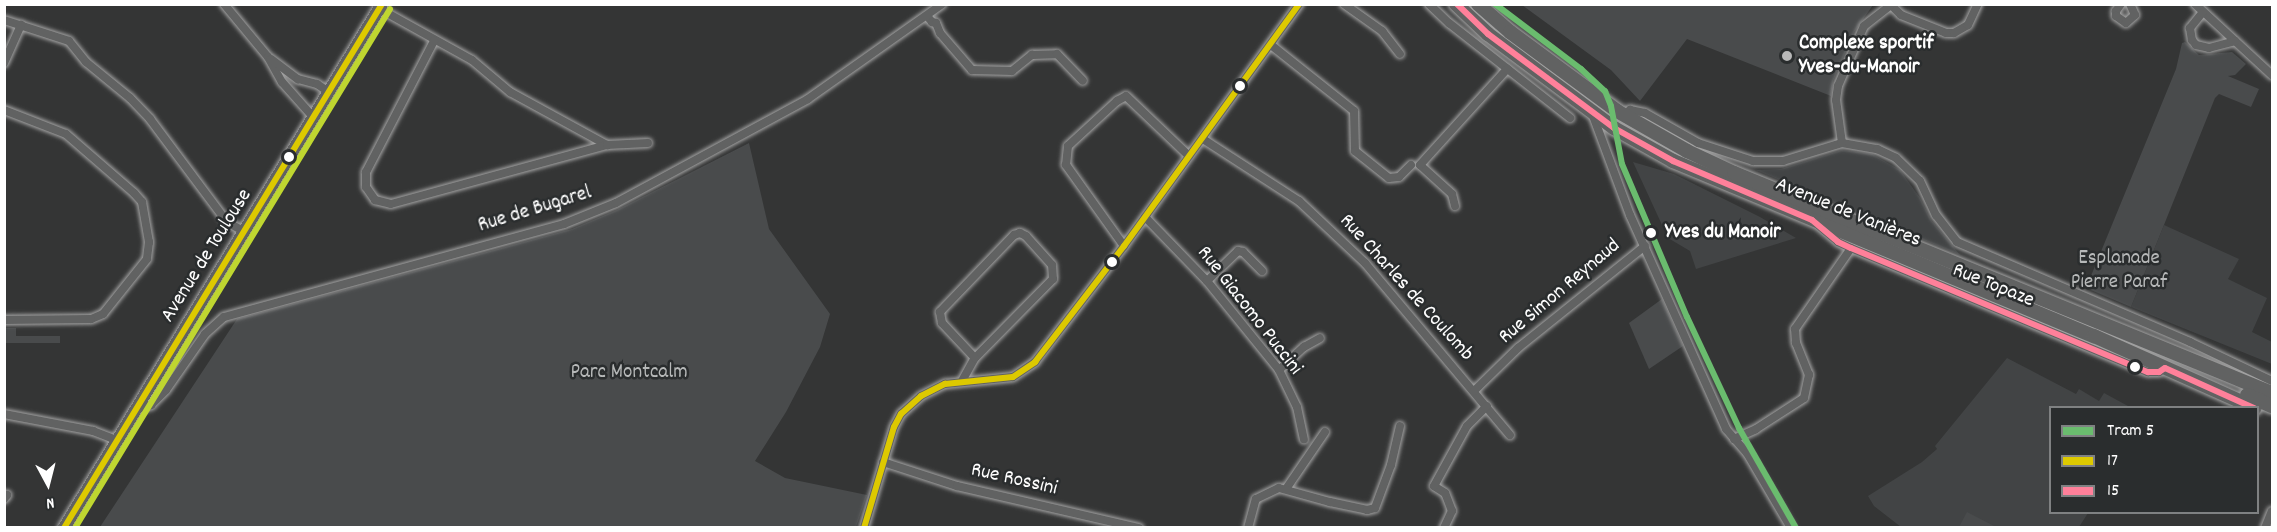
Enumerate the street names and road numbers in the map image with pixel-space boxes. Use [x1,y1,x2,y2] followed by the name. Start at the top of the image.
[1772,172,1924,254] street label: Avenue de Vanières
[475,181,595,239] street label: Rue de Bugarel
[156,185,258,327] street label: Avenue de Toulouse
[1333,209,1479,367] street label: Rue Charles de Coulomb
[1494,234,1626,350] street label: Rue Simon Reynaud
[1191,241,1307,381] street label: Rue Giacomo Puccini
[1948,258,2038,314] street label: Rue Topaze
[968,458,1060,502] street label: Rue Rossini

